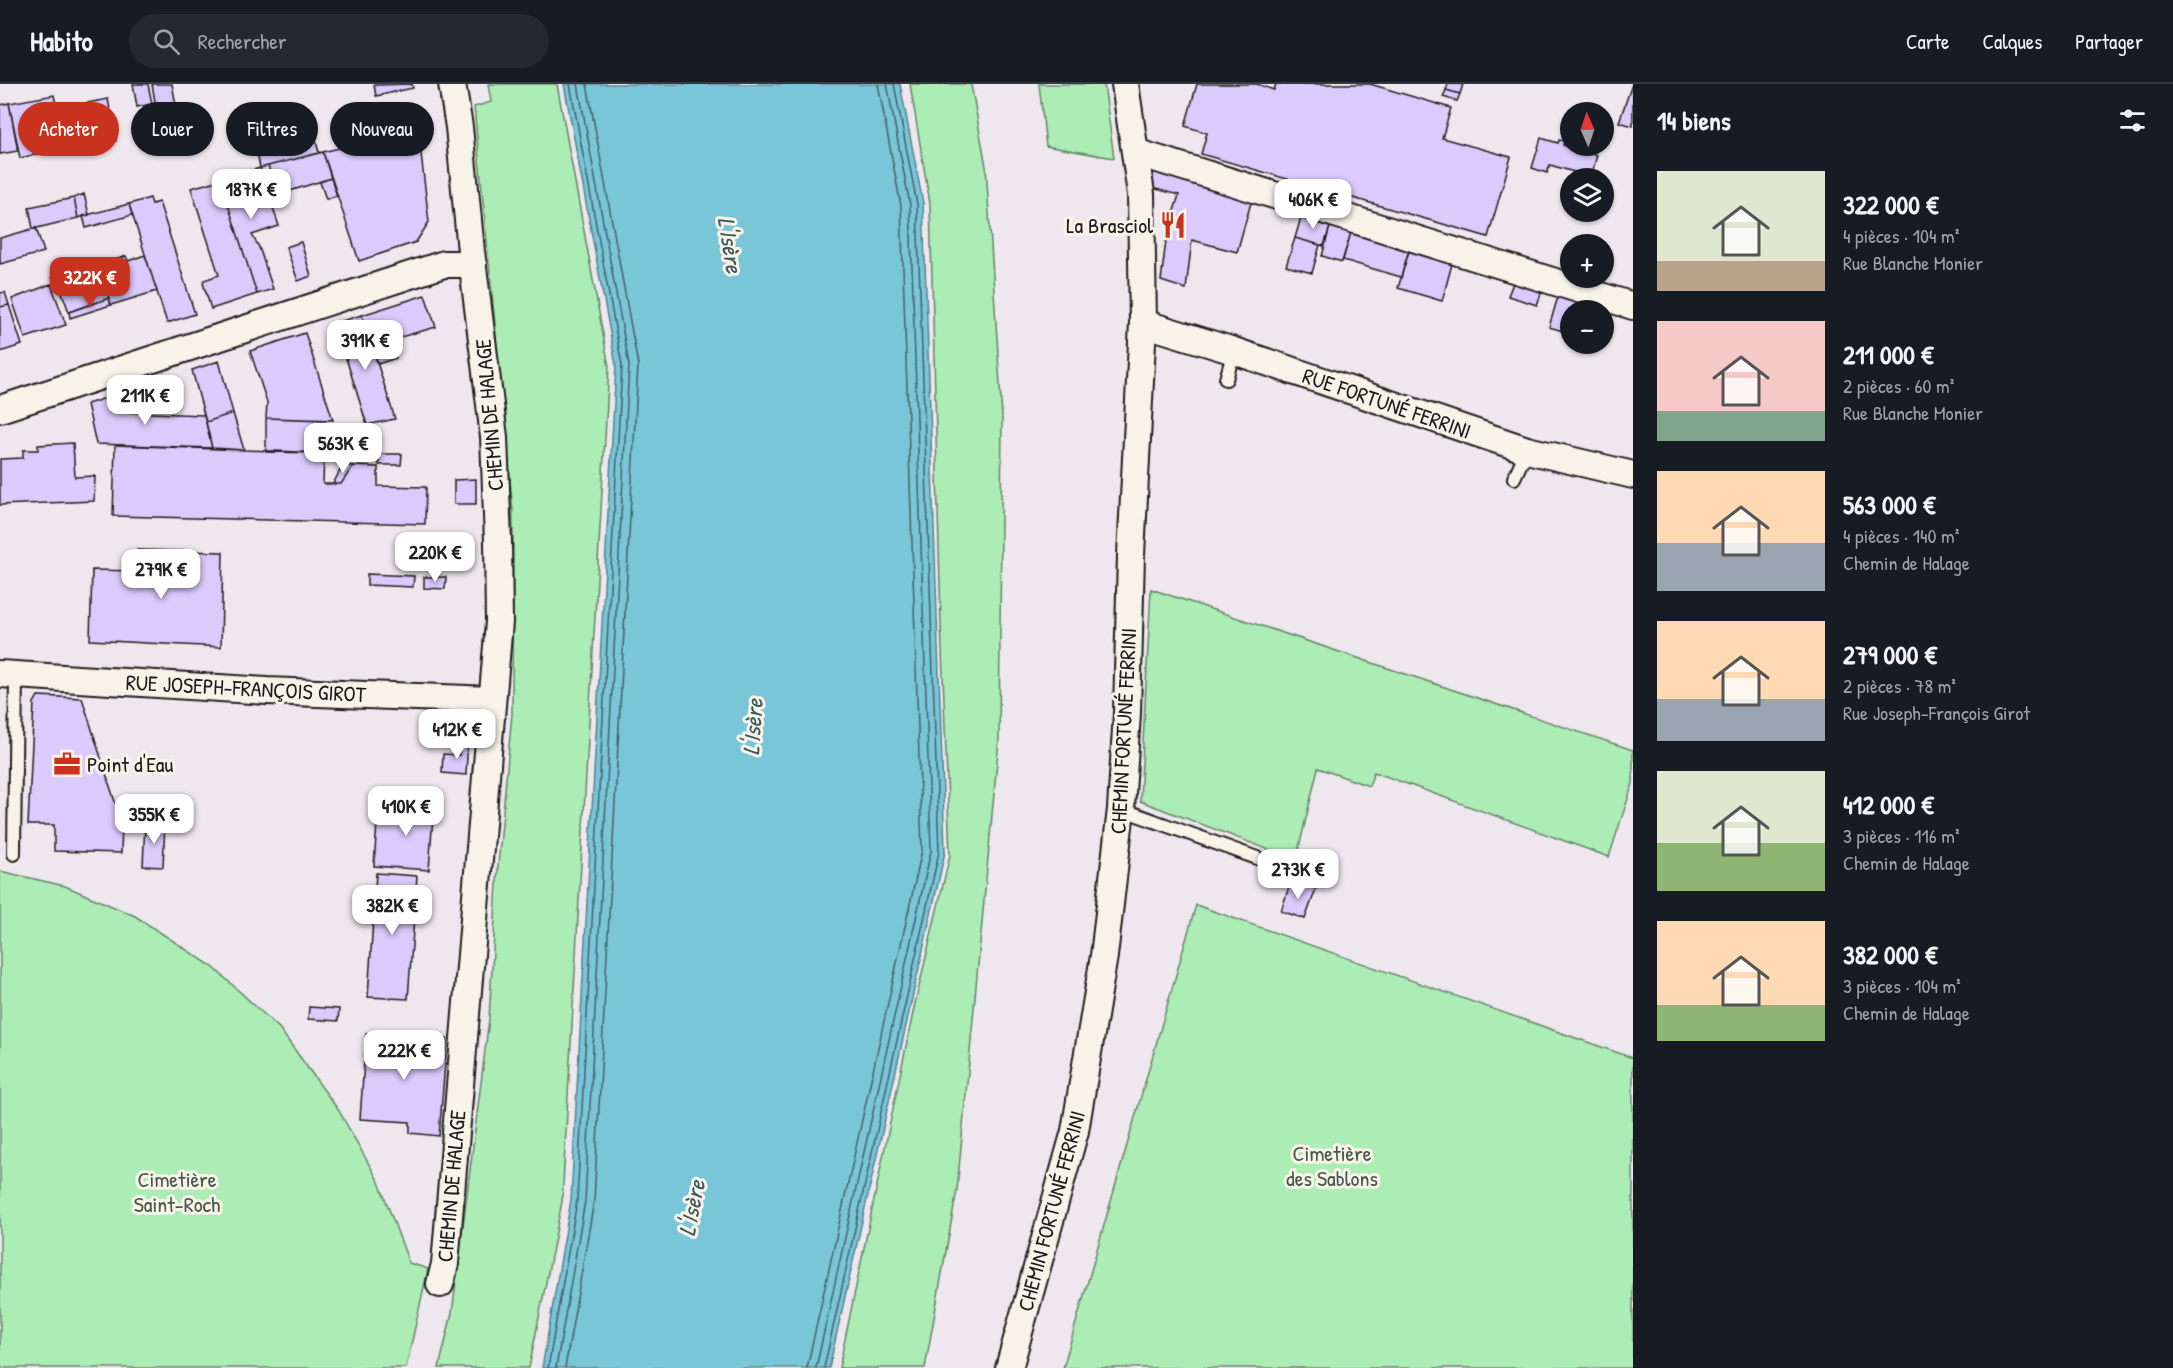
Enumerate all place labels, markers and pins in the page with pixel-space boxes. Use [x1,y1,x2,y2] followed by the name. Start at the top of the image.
[202,169,300,220] pin: 187K €
[1264,179,1362,230] pin: 406K €
[1066,210,1153,240] place label: La Brasciol
[1158,210,1188,240] restaurant icon: La Brasciol
[41,257,139,308] pin: 322K €
[316,320,414,371] pin: 391K €
[96,375,194,426] pin: 211K €
[294,423,392,474] pin: 563K €
[386,532,484,583] pin: 220K €
[112,549,210,600] pin: 279K €
[408,709,506,760] pin: 412K €
[52,749,82,779] office icon: Point d'Eau
[87,749,173,779] place label: Point d'Eau
[357,786,455,837] pin: 410K €
[105,794,203,845] pin: 355K €
[1249,849,1347,900] pin: 273K €
[343,885,441,936] pin: 382K €
[355,1030,453,1081] pin: 222K €

